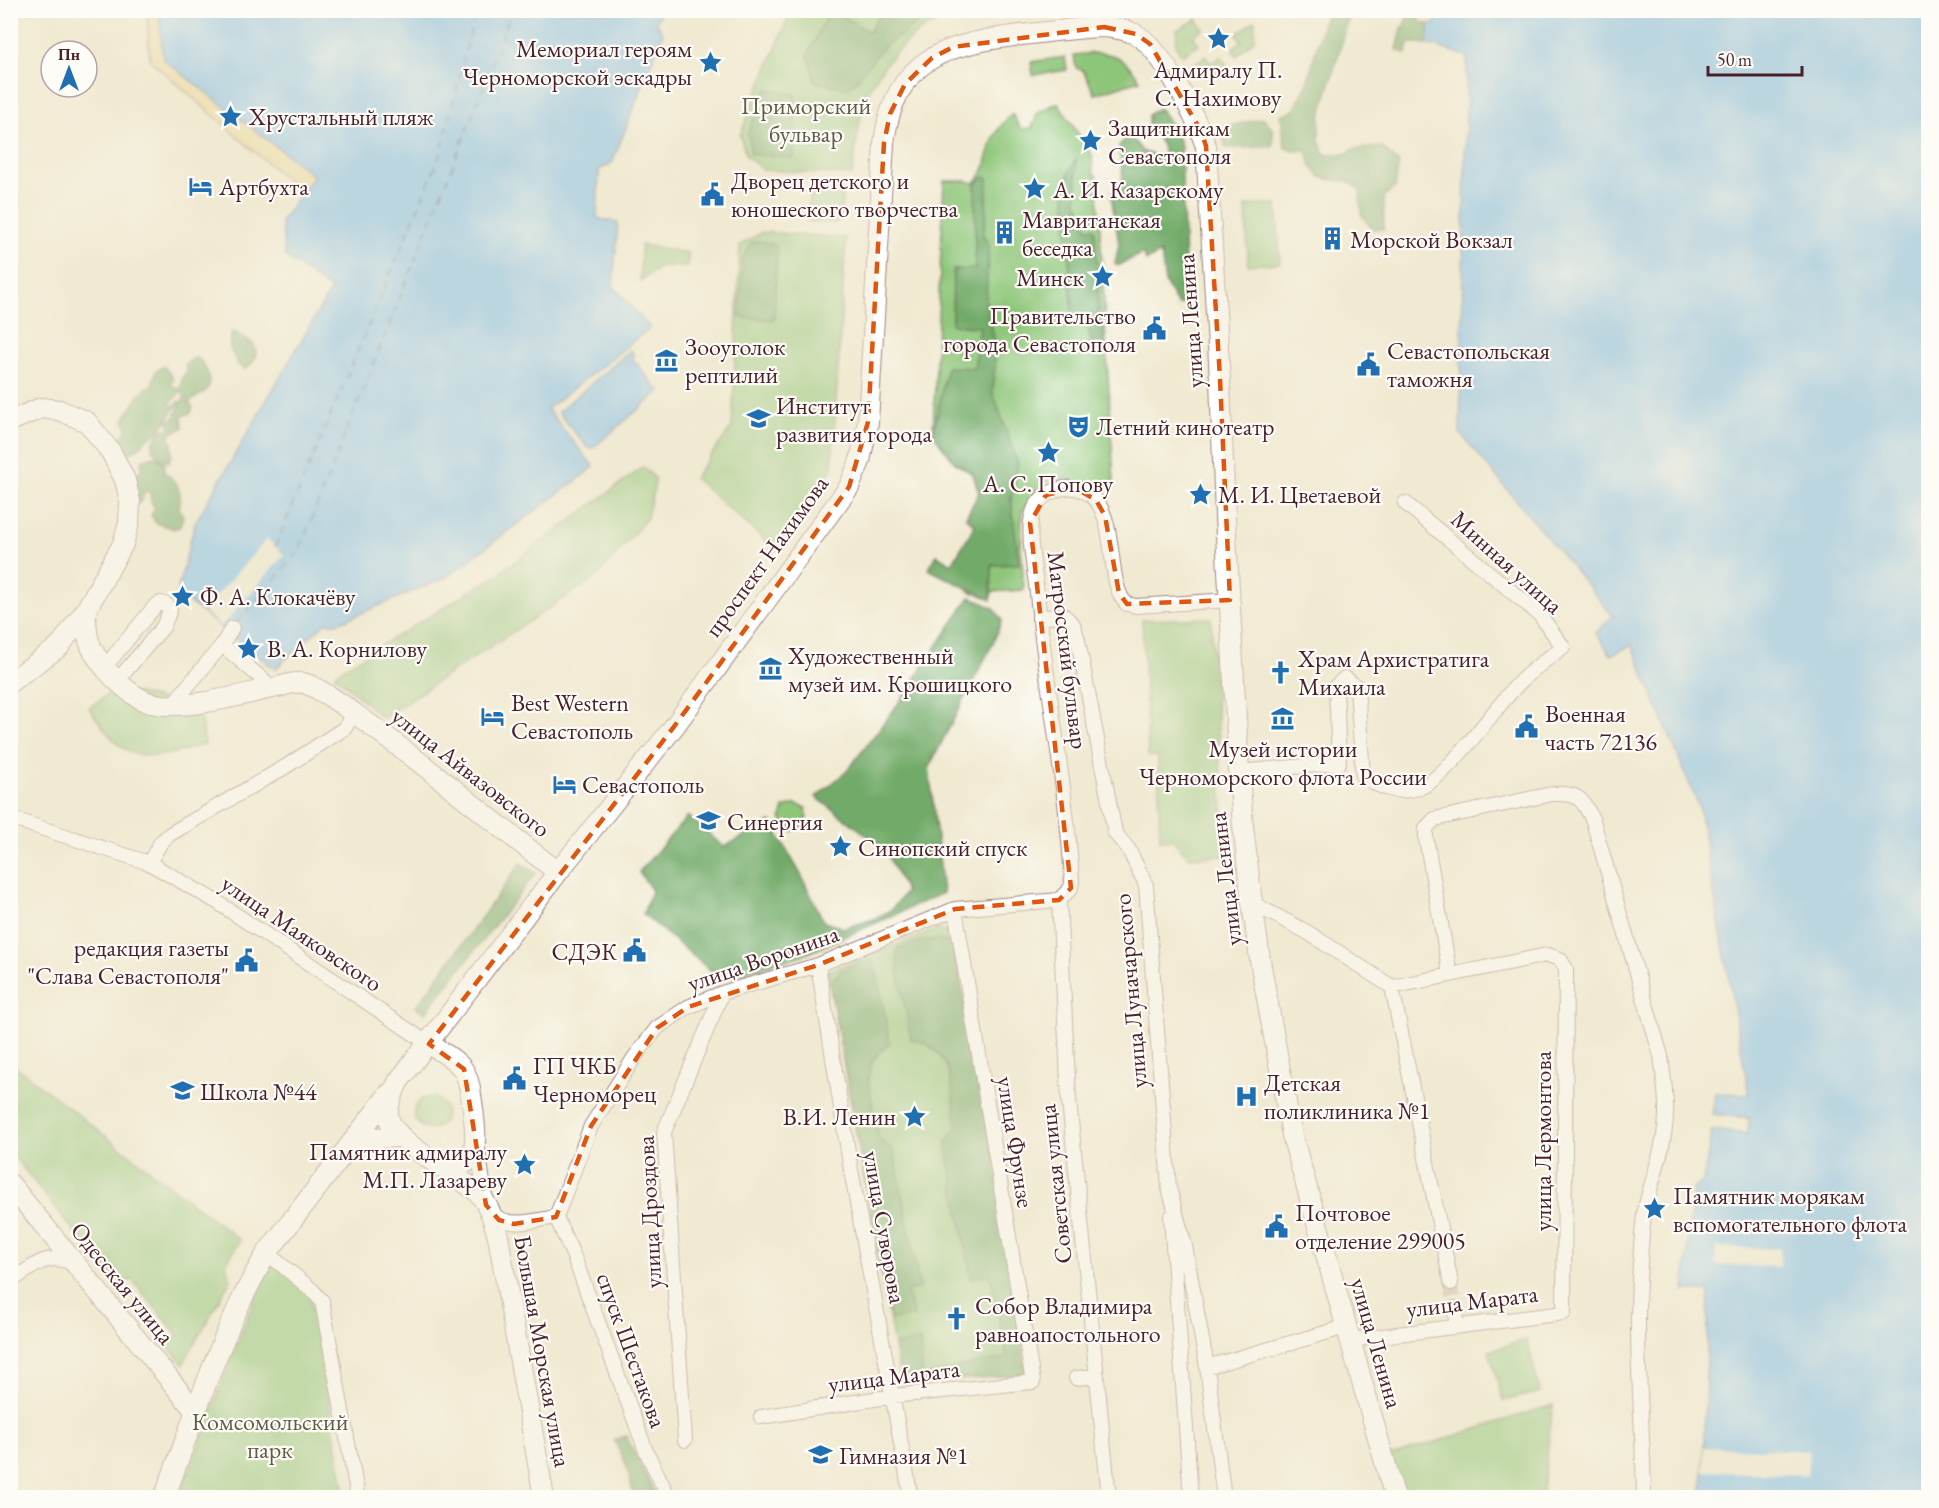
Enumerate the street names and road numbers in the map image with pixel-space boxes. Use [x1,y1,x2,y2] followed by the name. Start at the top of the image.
[1170,252,1210,389] street label: улица Ленина
[697,469,835,643] street label: проспект Нахимова
[1444,503,1570,621] street label: Минная улица
[1040,549,1096,751] street label: Матросский бульвар
[385,700,557,844] street label: улица Айвазовского
[1201,810,1249,948] street label: улица Ленина
[215,868,389,998] street label: улица Маяковского
[1106,892,1154,1090] street label: улица Луначарского
[683,917,843,998] street label: улица Воронина
[1527,1050,1558,1231] street label: улица Лермонтова
[990,1074,1042,1210] street label: улица Фрунзе
[1031,1102,1079,1265] street label: Советская улица
[629,1134,668,1289] street label: улица Дроздова
[856,1148,914,1306] street label: улица Суворова
[64,1215,182,1351] street label: Одесская улица
[507,1233,579,1470] street label: Большая Морская улица
[590,1268,675,1432] street label: спуск Шестакова
[1344,1274,1411,1412] street label: улица Ленина
[1404,1277,1540,1324] street label: улица Марата
[826,1352,962,1399] street label: улица Марата

